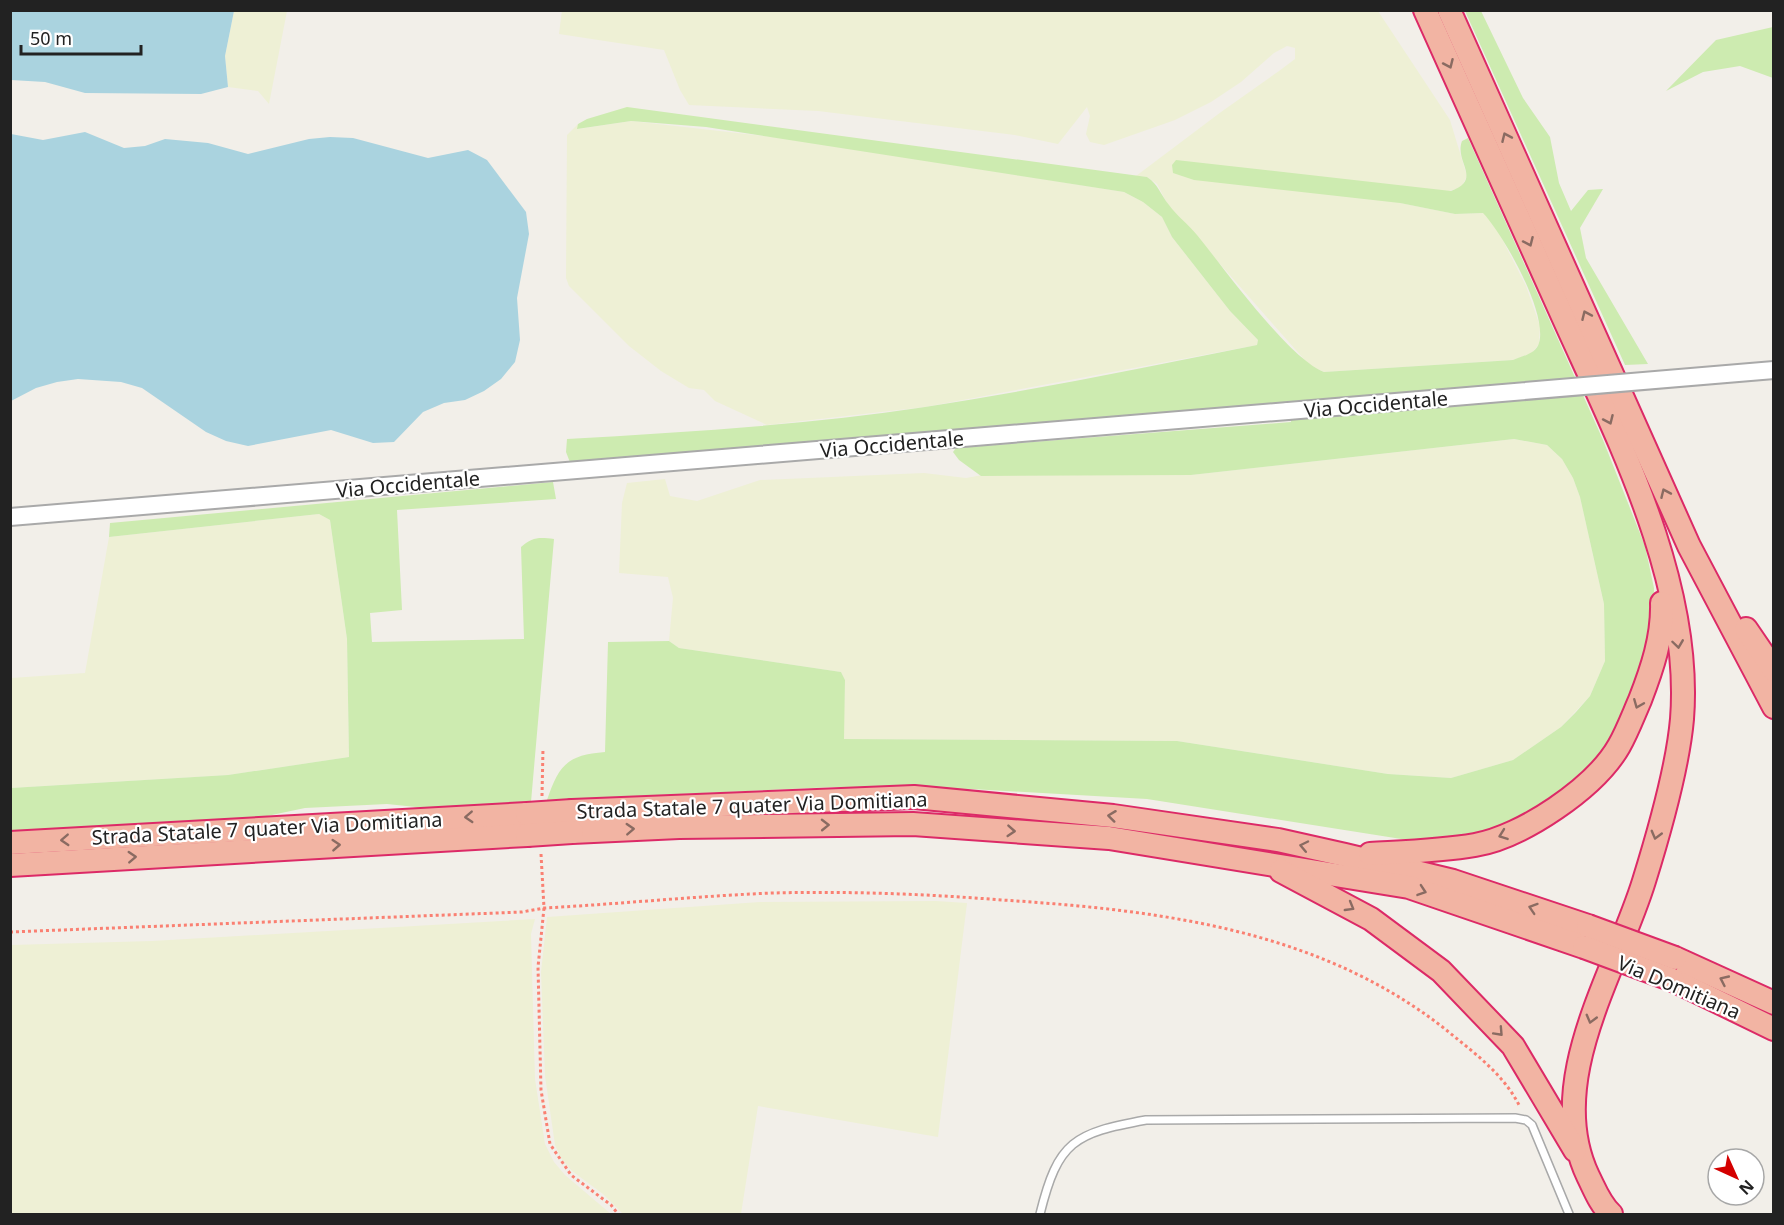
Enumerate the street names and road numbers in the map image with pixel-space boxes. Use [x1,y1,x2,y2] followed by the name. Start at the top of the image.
[1303,384,1449,424] street label: Via Occidentale
[819,424,965,464] street label: Via Occidentale
[335,464,481,504] street label: Via Occidentale
[576,785,928,825] street label: Strada Statale 7 quater Via Domitiana
[91,805,443,851] street label: Strada Statale 7 quater Via Domitiana
[1613,949,1745,1025] street label: Via Domitiana

